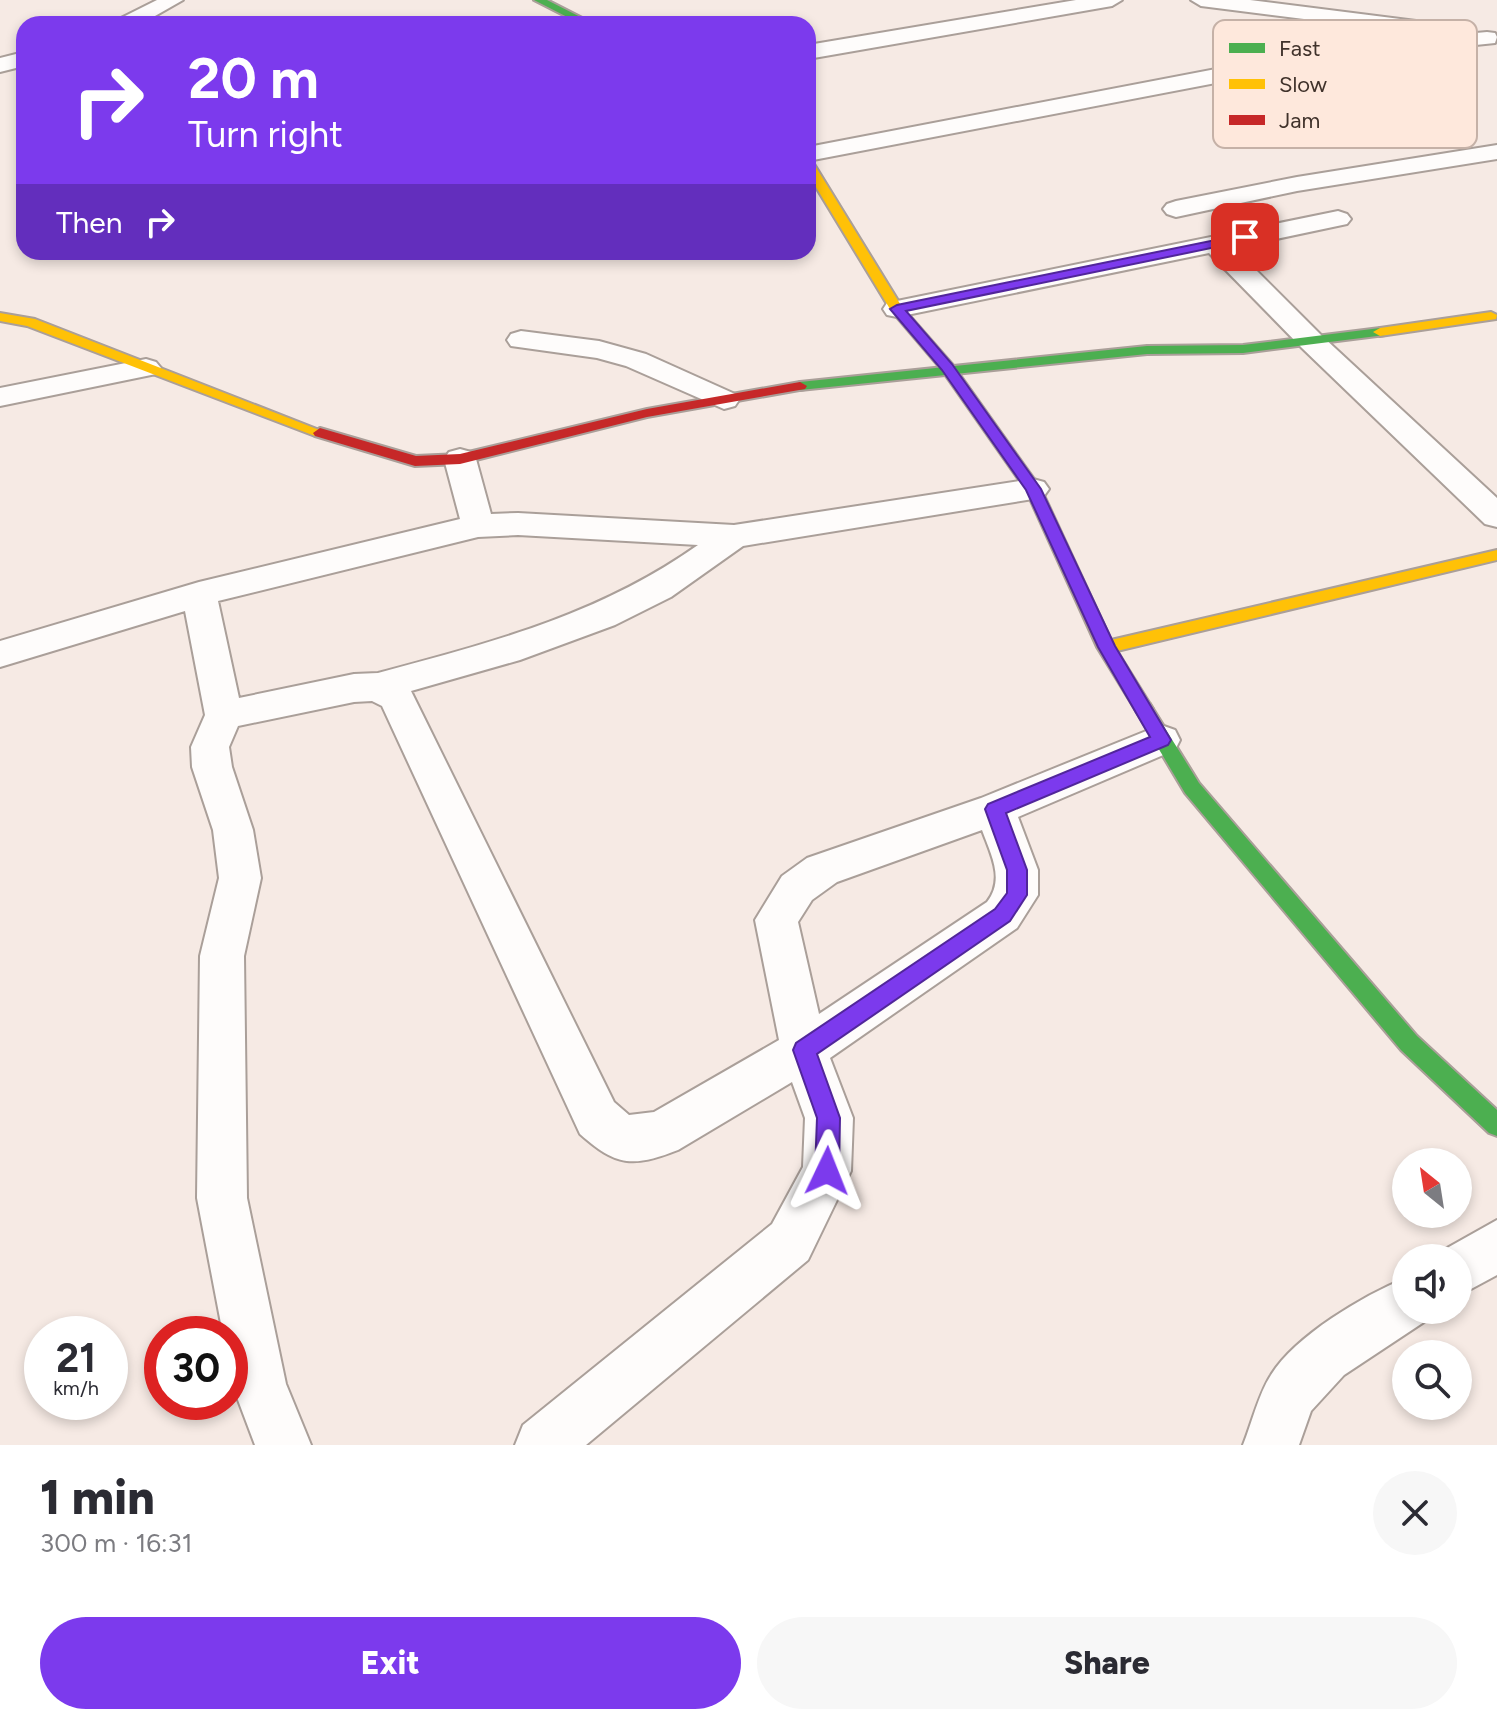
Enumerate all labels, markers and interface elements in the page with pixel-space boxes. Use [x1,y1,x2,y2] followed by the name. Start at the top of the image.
[1213,20,1477,148] legend
[1279,35,1321,62] text: Fast
[188,45,319,112] text: 20 m
[56,48,160,152] icon: right
[1279,71,1328,98] text: Slow
[1279,107,1320,134] text: Jam
[188,113,343,156] text: Turn right
[138,200,182,244] icon: right
[1211,203,1279,271] pin
[56,204,122,241] text: Then
[1223,215,1267,259] icon: arrive
[785,1129,869,1213] position arrow
[1392,1148,1472,1228] north arrow
[1392,1148,1472,1420] map controls
[1392,1244,1472,1324] button: sound
[144,1316,248,1420] speed limit sign: 30
[56,1334,96,1382] text: 21
[1392,1340,1472,1420] button: search
[53,1376,99,1400] text: km/h
[40,1468,155,1526] text: 1 min
[1373,1471,1457,1555] button: close
[40,1527,192,1559] text: 300 m · 16:31
[40,1617,741,1709] button: Exit
[757,1617,1457,1709] button: Share

